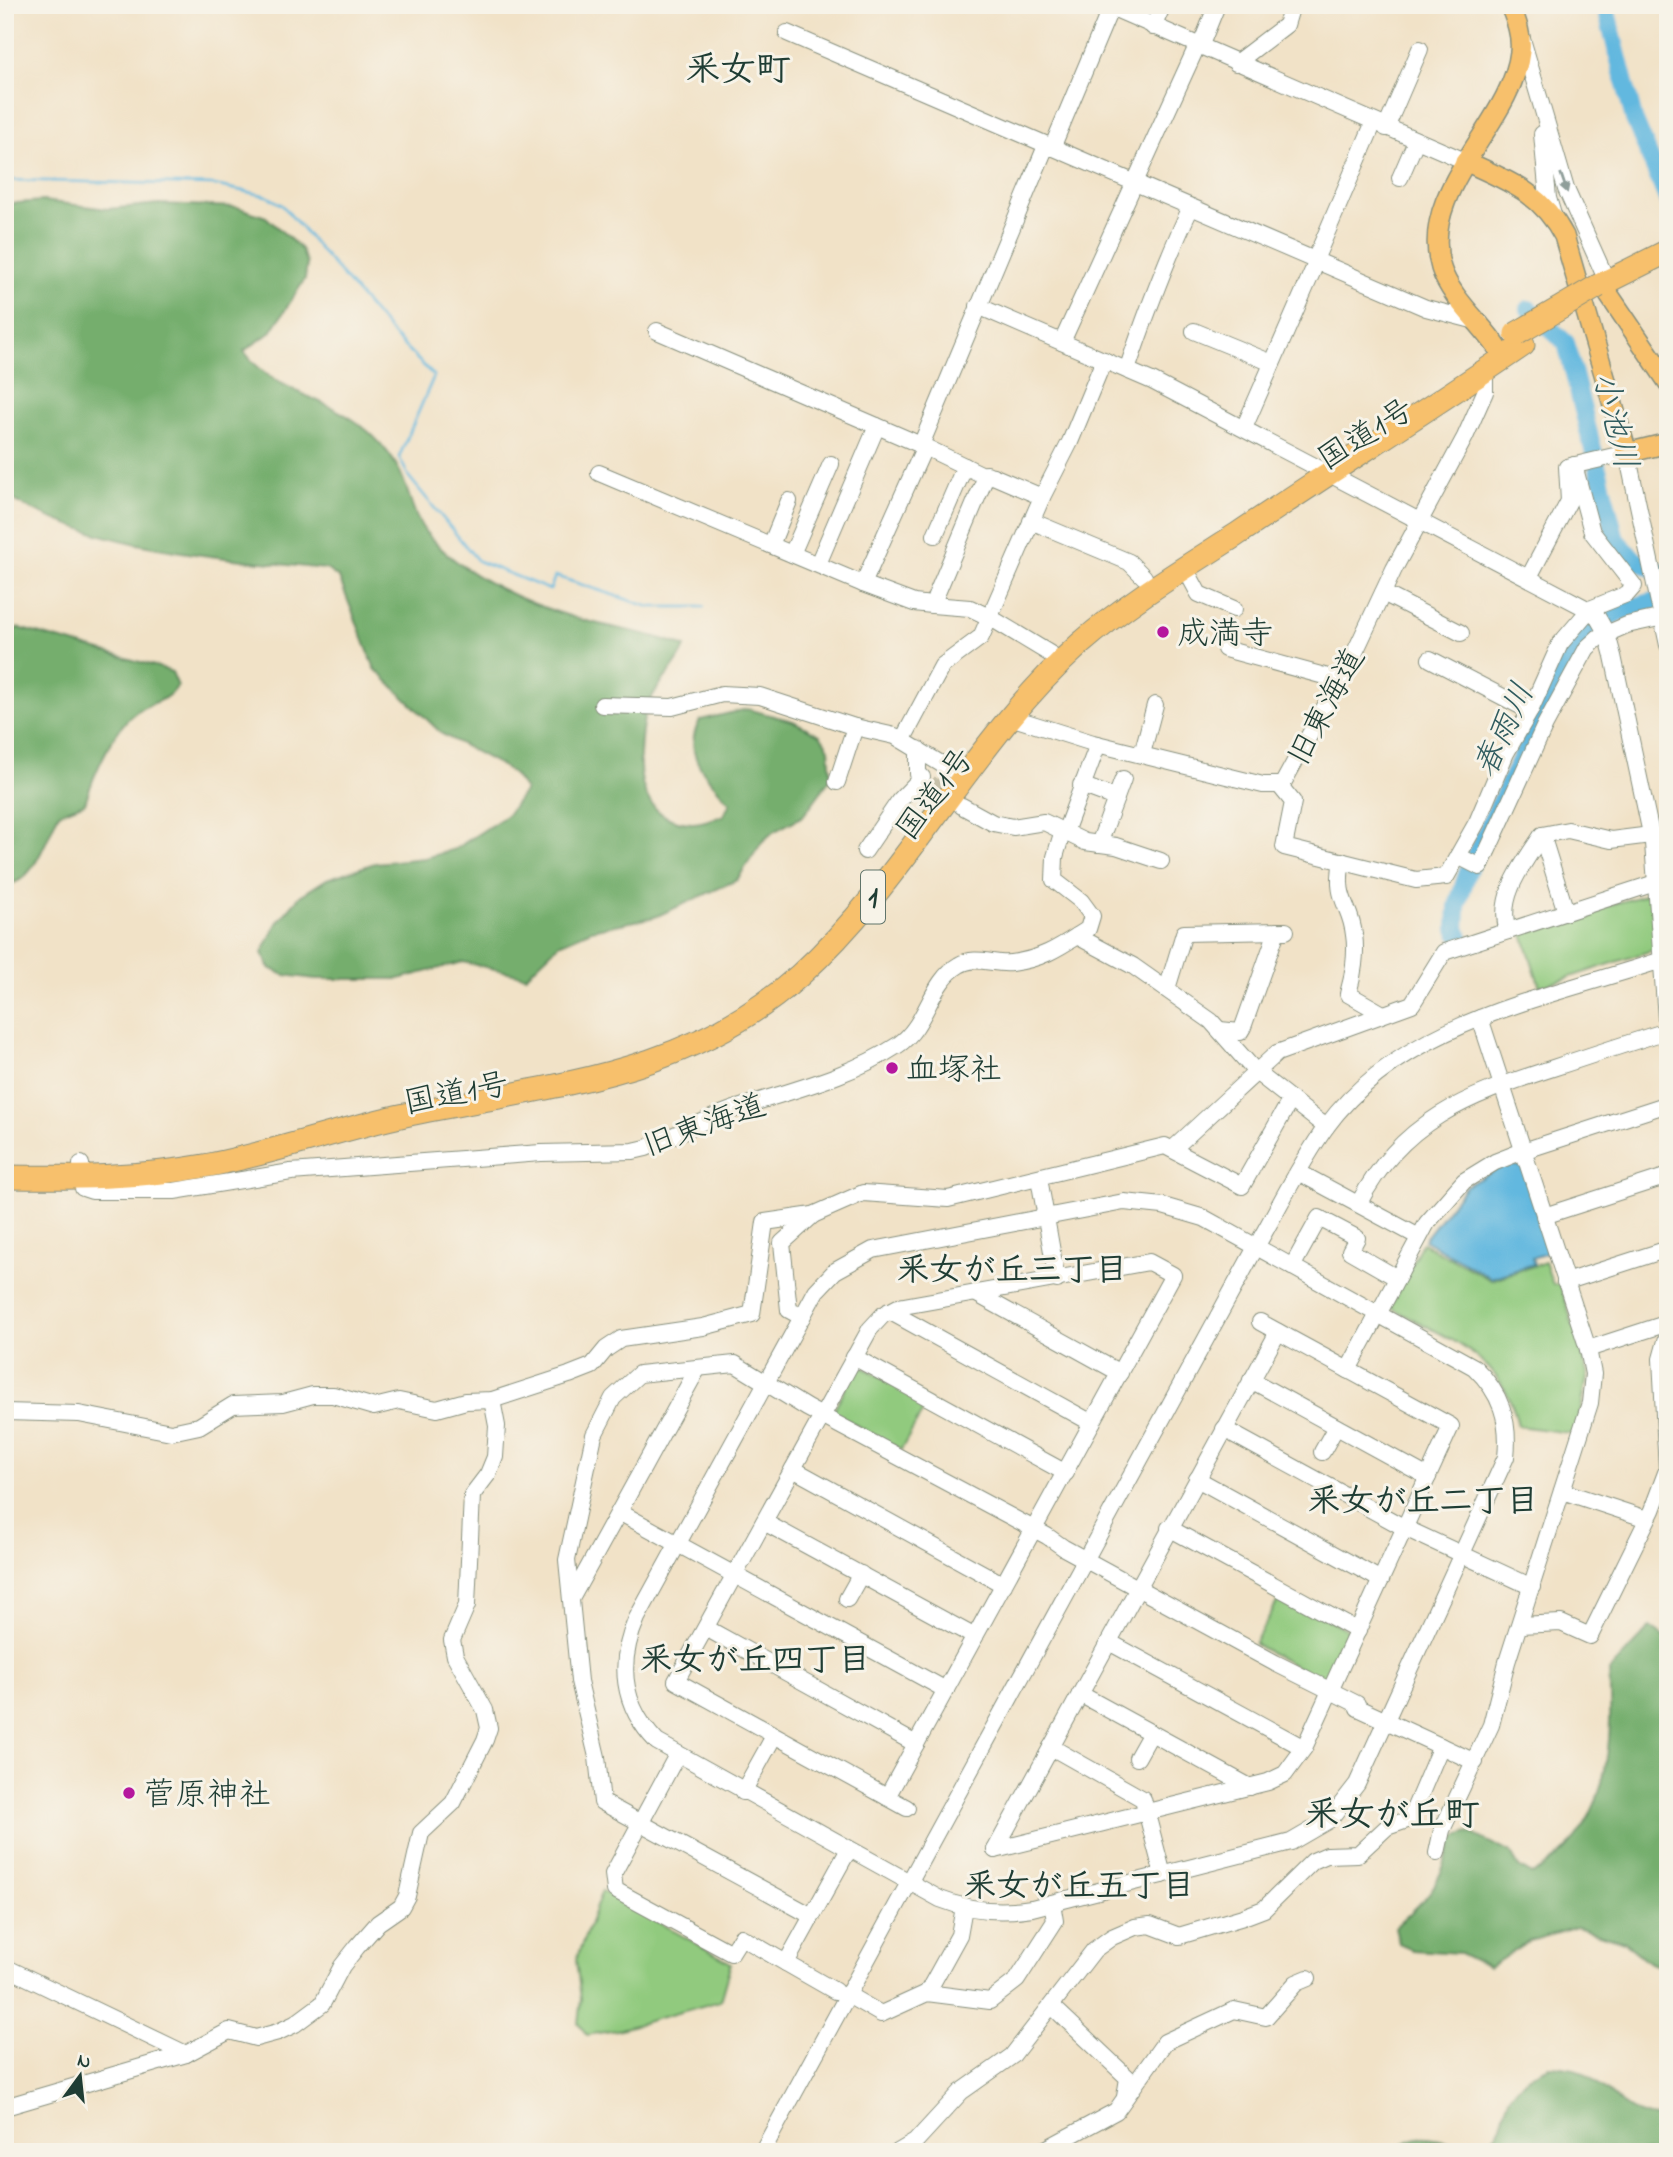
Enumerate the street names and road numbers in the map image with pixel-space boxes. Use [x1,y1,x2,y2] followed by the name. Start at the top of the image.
[1309,388,1424,484] street label: 国道1号
[1277,640,1379,775] street label: 旧東海道
[886,739,988,852] street label: 国道1号
[861,870,885,923] road number: 1
[400,1062,513,1129] street label: 国道1号
[637,1083,773,1171] street label: 旧東海道

